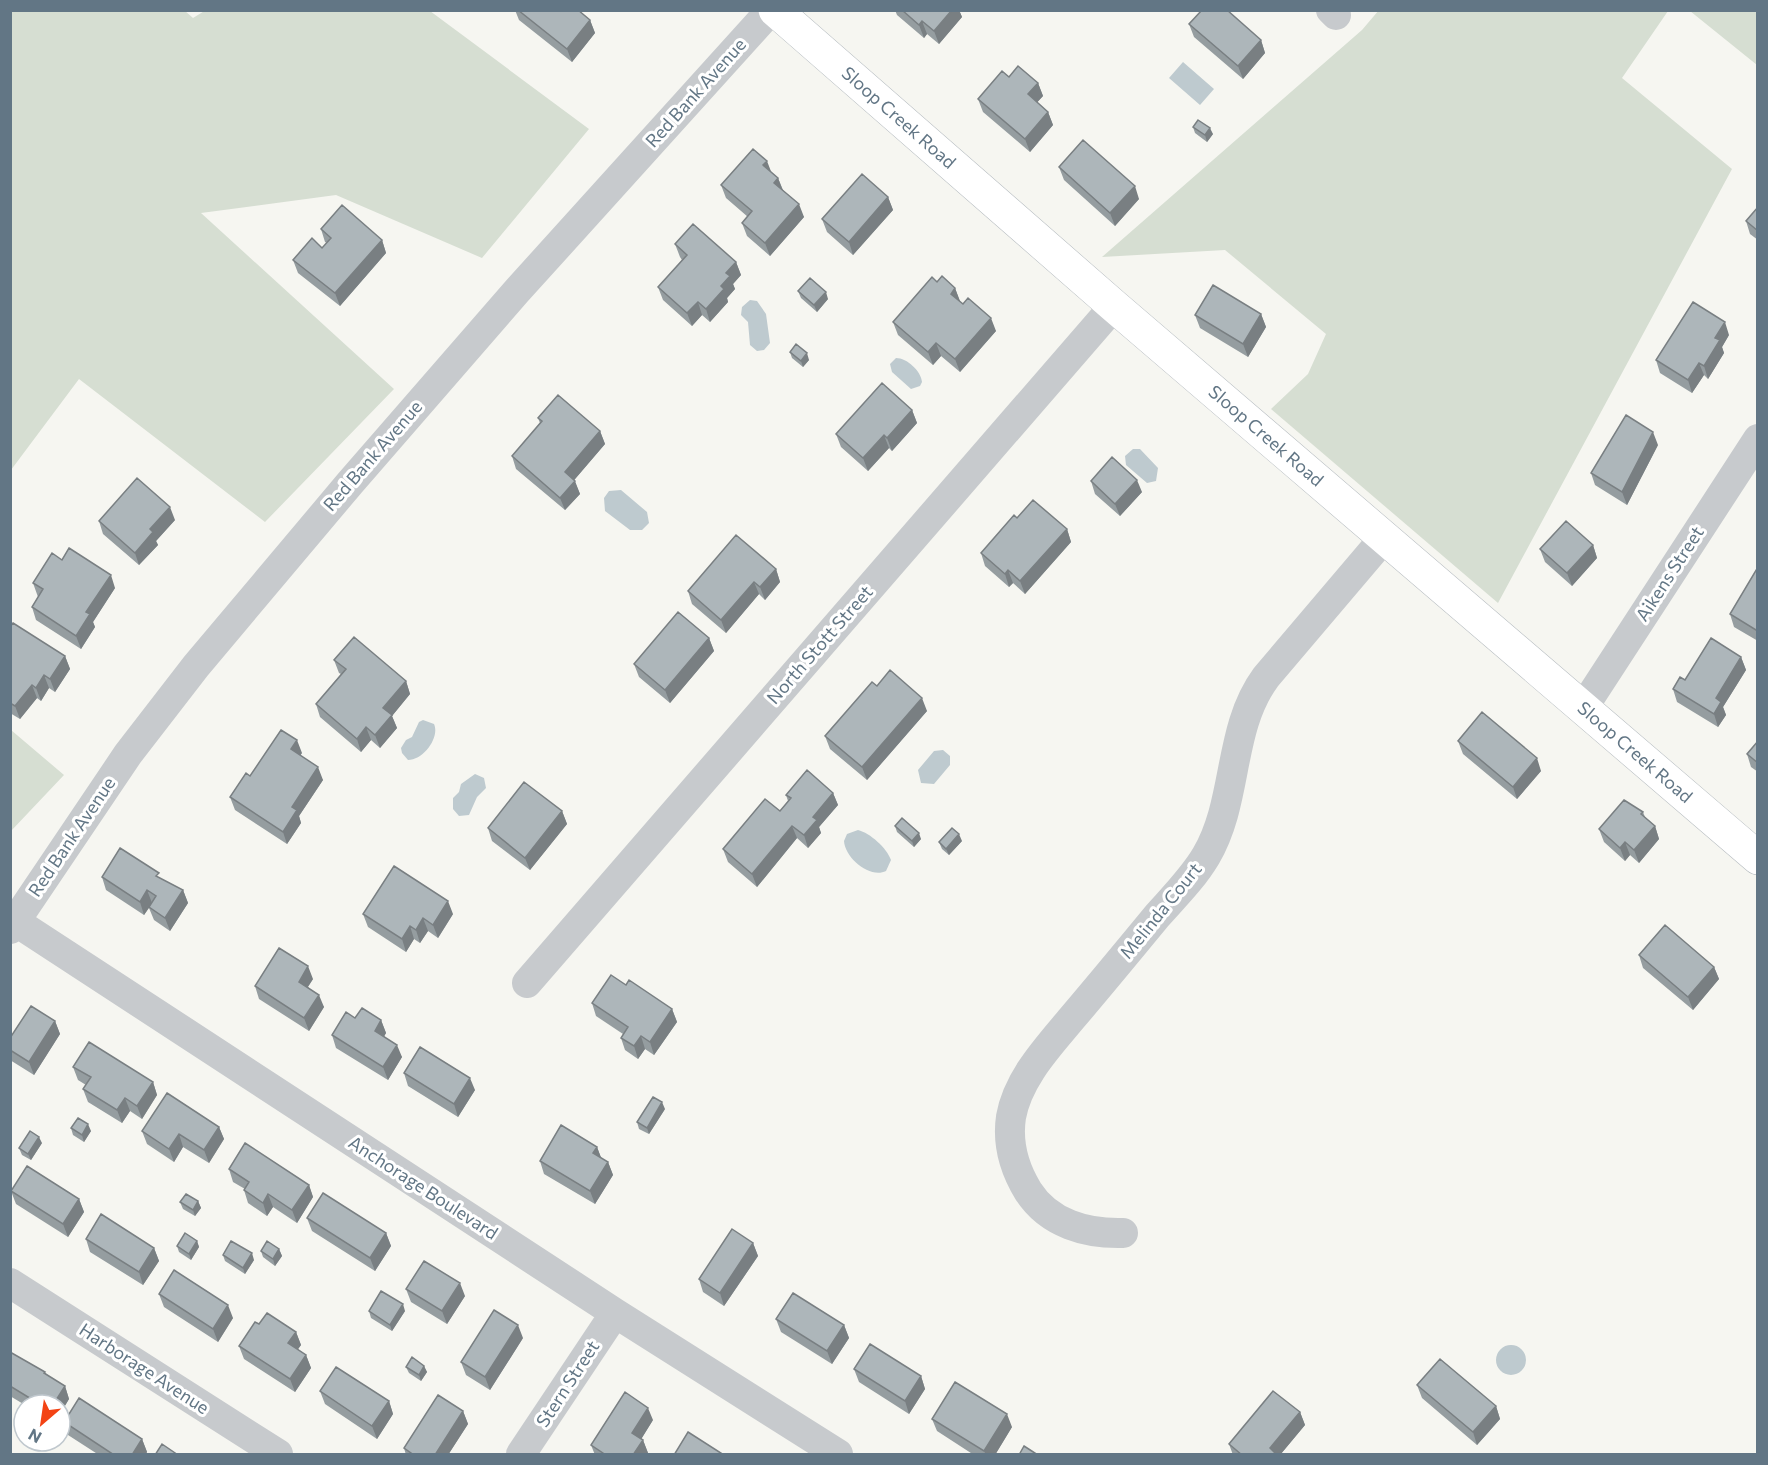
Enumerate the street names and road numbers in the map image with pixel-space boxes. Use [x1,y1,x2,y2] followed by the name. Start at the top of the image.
[640,33,750,151] street label: Red Bank Avenue
[838,61,961,173] street label: Sloop Creek Road
[1205,380,1328,491] street label: Sloop Creek Road
[318,396,426,515] street label: Red Bank Avenue
[1630,522,1708,625] street label: Aikens Street
[762,581,877,708] street label: North Stott Street
[1574,696,1697,807] street label: Sloop Creek Road
[23,773,119,900] street label: Red Bank Avenue
[1115,858,1206,963] street label: Melinda Court
[345,1131,502,1244] street label: Anchorage Boulevard
[75,1318,214,1418] street label: Harborage Avenue
[531,1336,603,1431] street label: Stern Street

